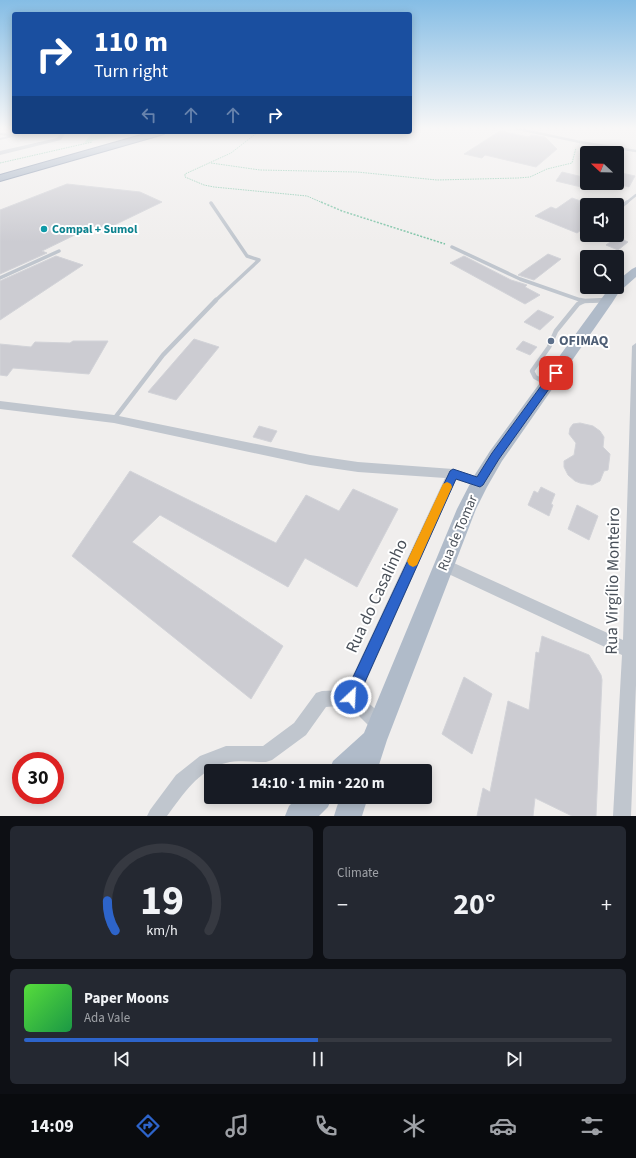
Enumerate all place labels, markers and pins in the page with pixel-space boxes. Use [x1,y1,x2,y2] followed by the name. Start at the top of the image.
[52,221,138,238] place label: Compal + Sumol
[39,224,49,234] marker: Compal + Sumol
[559,331,609,351] place label: OFIMAQ
[546,336,556,346] marker: OFIMAQ
[539,356,573,390] pin

